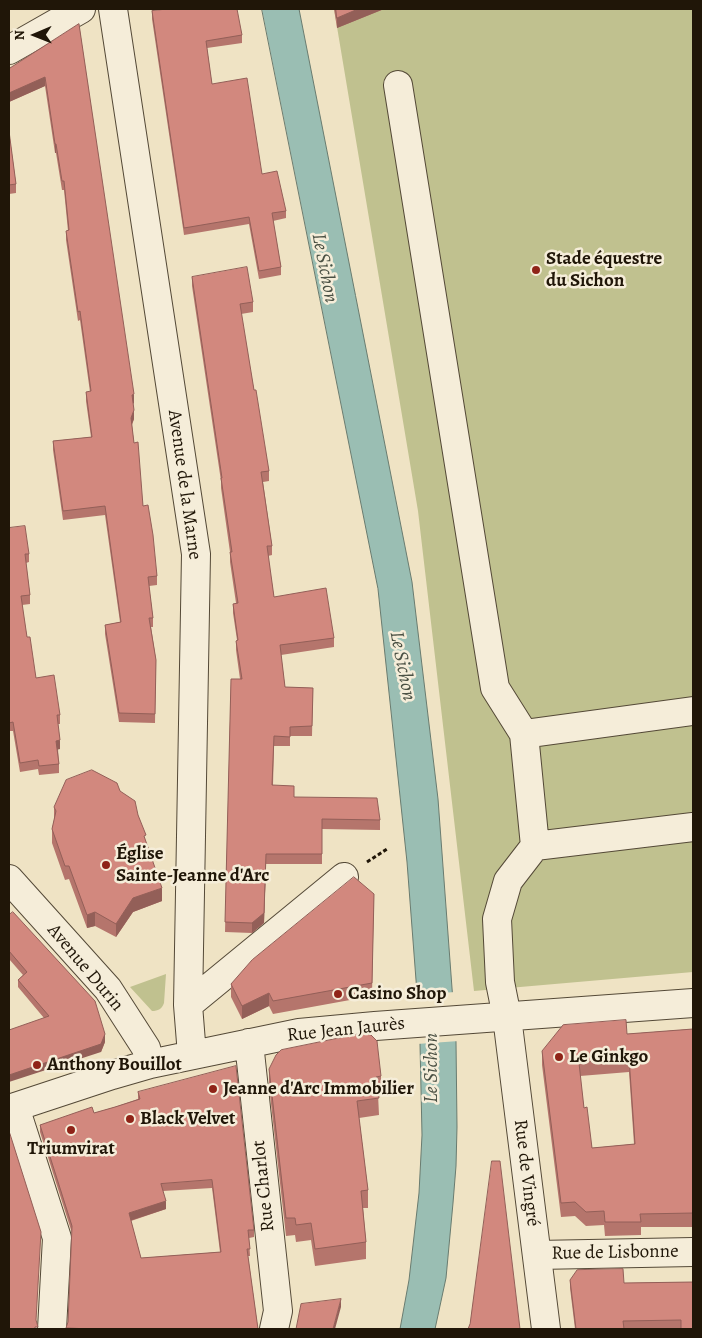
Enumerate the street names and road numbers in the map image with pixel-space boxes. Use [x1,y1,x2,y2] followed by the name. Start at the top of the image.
[162,409,206,561] street label: Avenue de la Marne
[42,920,128,1016] street label: Avenue Durin
[286,1012,406,1048] street label: Rue Jean Jaurès
[508,1118,544,1228] street label: Rue de Vingré
[248,1139,280,1233] street label: Rue Charlot
[551,1240,679,1266] street label: Rue de Lisbonne

